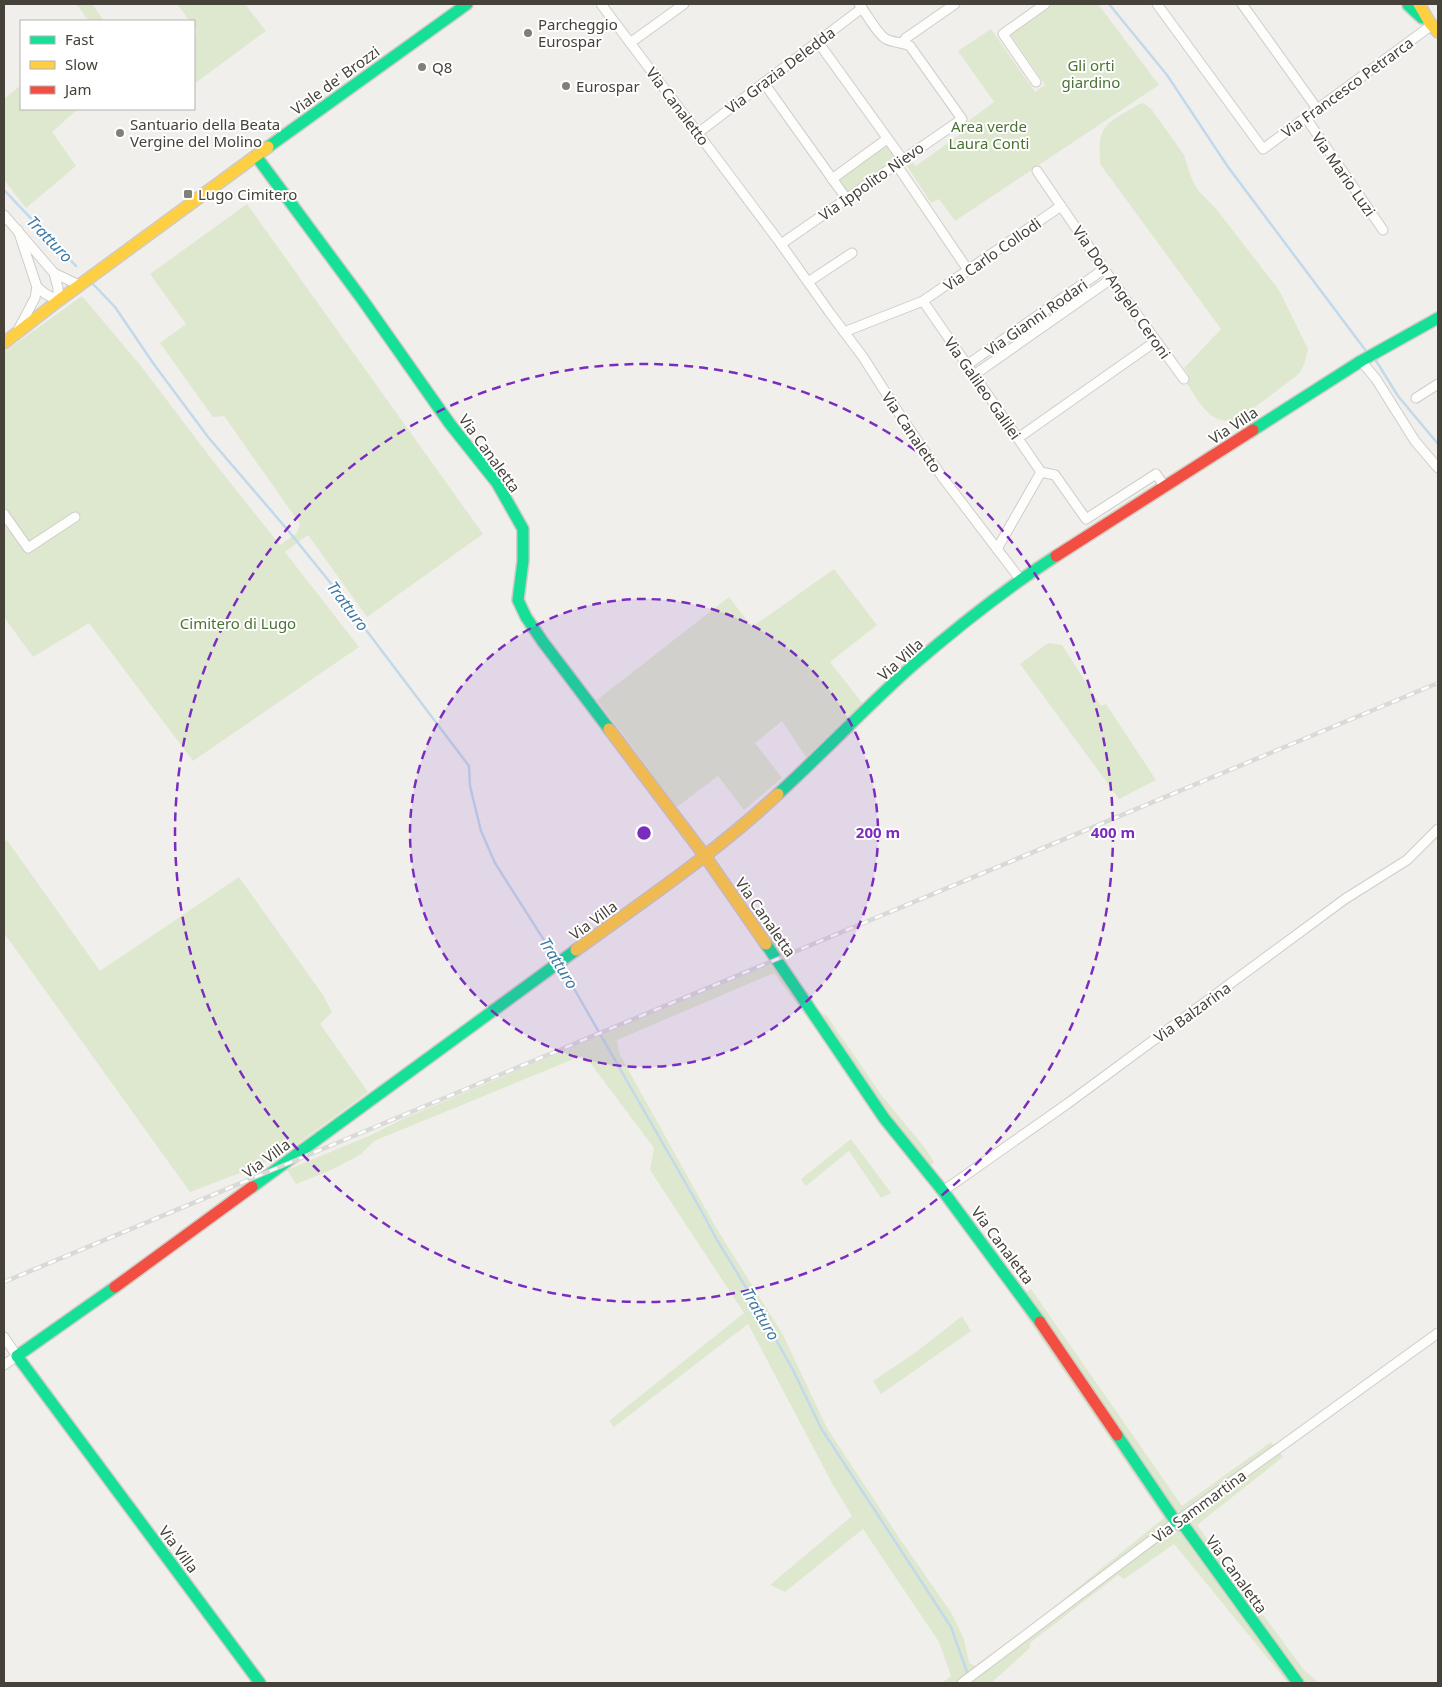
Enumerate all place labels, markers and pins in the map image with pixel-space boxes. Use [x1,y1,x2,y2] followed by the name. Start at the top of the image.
[538,14,618,51] place label: Parcheggio Eurospar
[522,27,534,39] marker: Parcheggio Eurospar
[432,57,452,77] place label: Q8
[416,61,428,73] marker: Q8
[576,76,640,96] place label: Eurospar
[560,80,572,92] marker: Eurospar
[130,114,280,151] place label: Santuario della Beata Vergine del Molino
[114,127,126,139] marker: Santuario della Beata Vergine del Molino
[198,184,297,204] place label: Lugo Cimitero
[182,188,194,200] marker: Lugo Cimitero
[635,824,653,842] centre of rings

